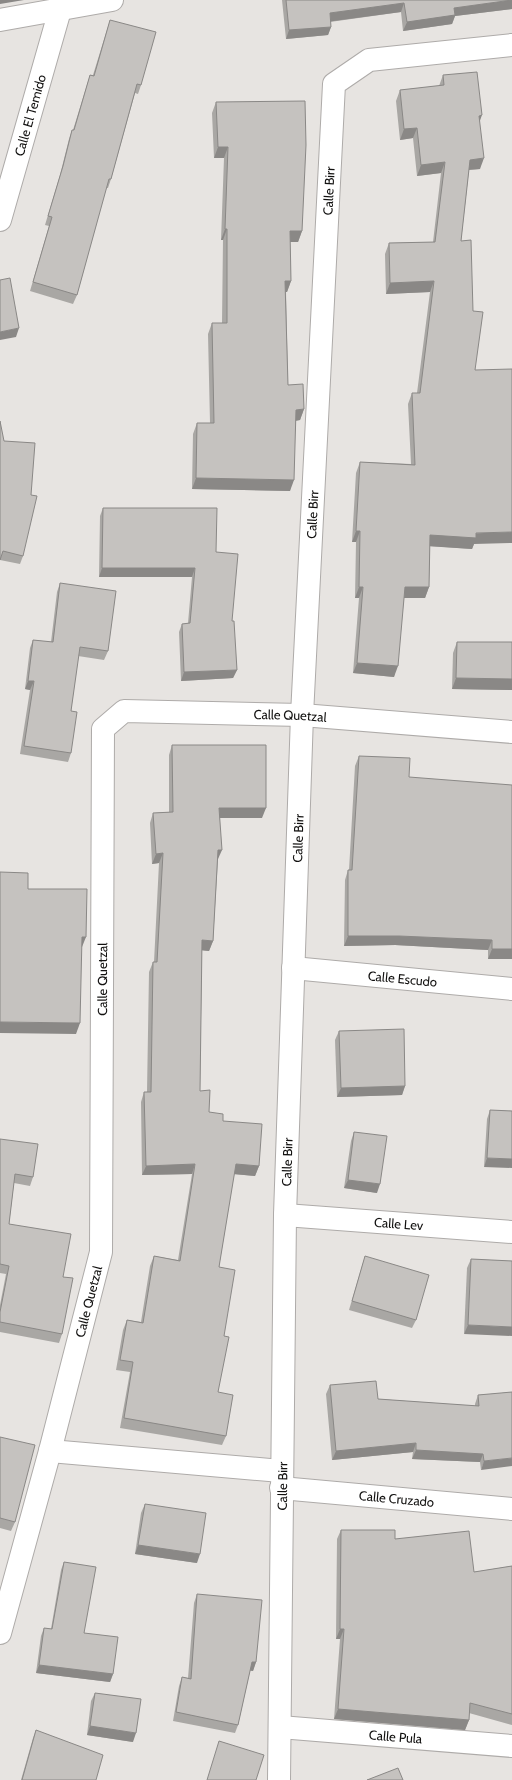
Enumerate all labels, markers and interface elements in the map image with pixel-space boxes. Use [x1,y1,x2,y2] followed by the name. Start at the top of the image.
[11,72,49,158] street label: Calle El Temido
[319,165,338,216] street label: Calle Birr
[303,489,321,539] street label: Calle Birr
[253,706,327,725] street label: Calle Quetzal
[289,813,307,863] street label: Calle Birr
[94,943,110,1016] street label: Calle Quetzal
[367,967,438,990] street label: Calle Escudo
[278,1137,296,1187] street label: Calle Birr
[373,1214,424,1233] street label: Calle Lev
[71,1264,105,1339] street label: Calle Quetzal
[274,1461,290,1510] street label: Calle Birr
[358,1487,435,1510] street label: Calle Cruzado
[368,1726,424,1747] street label: Calle Pula

